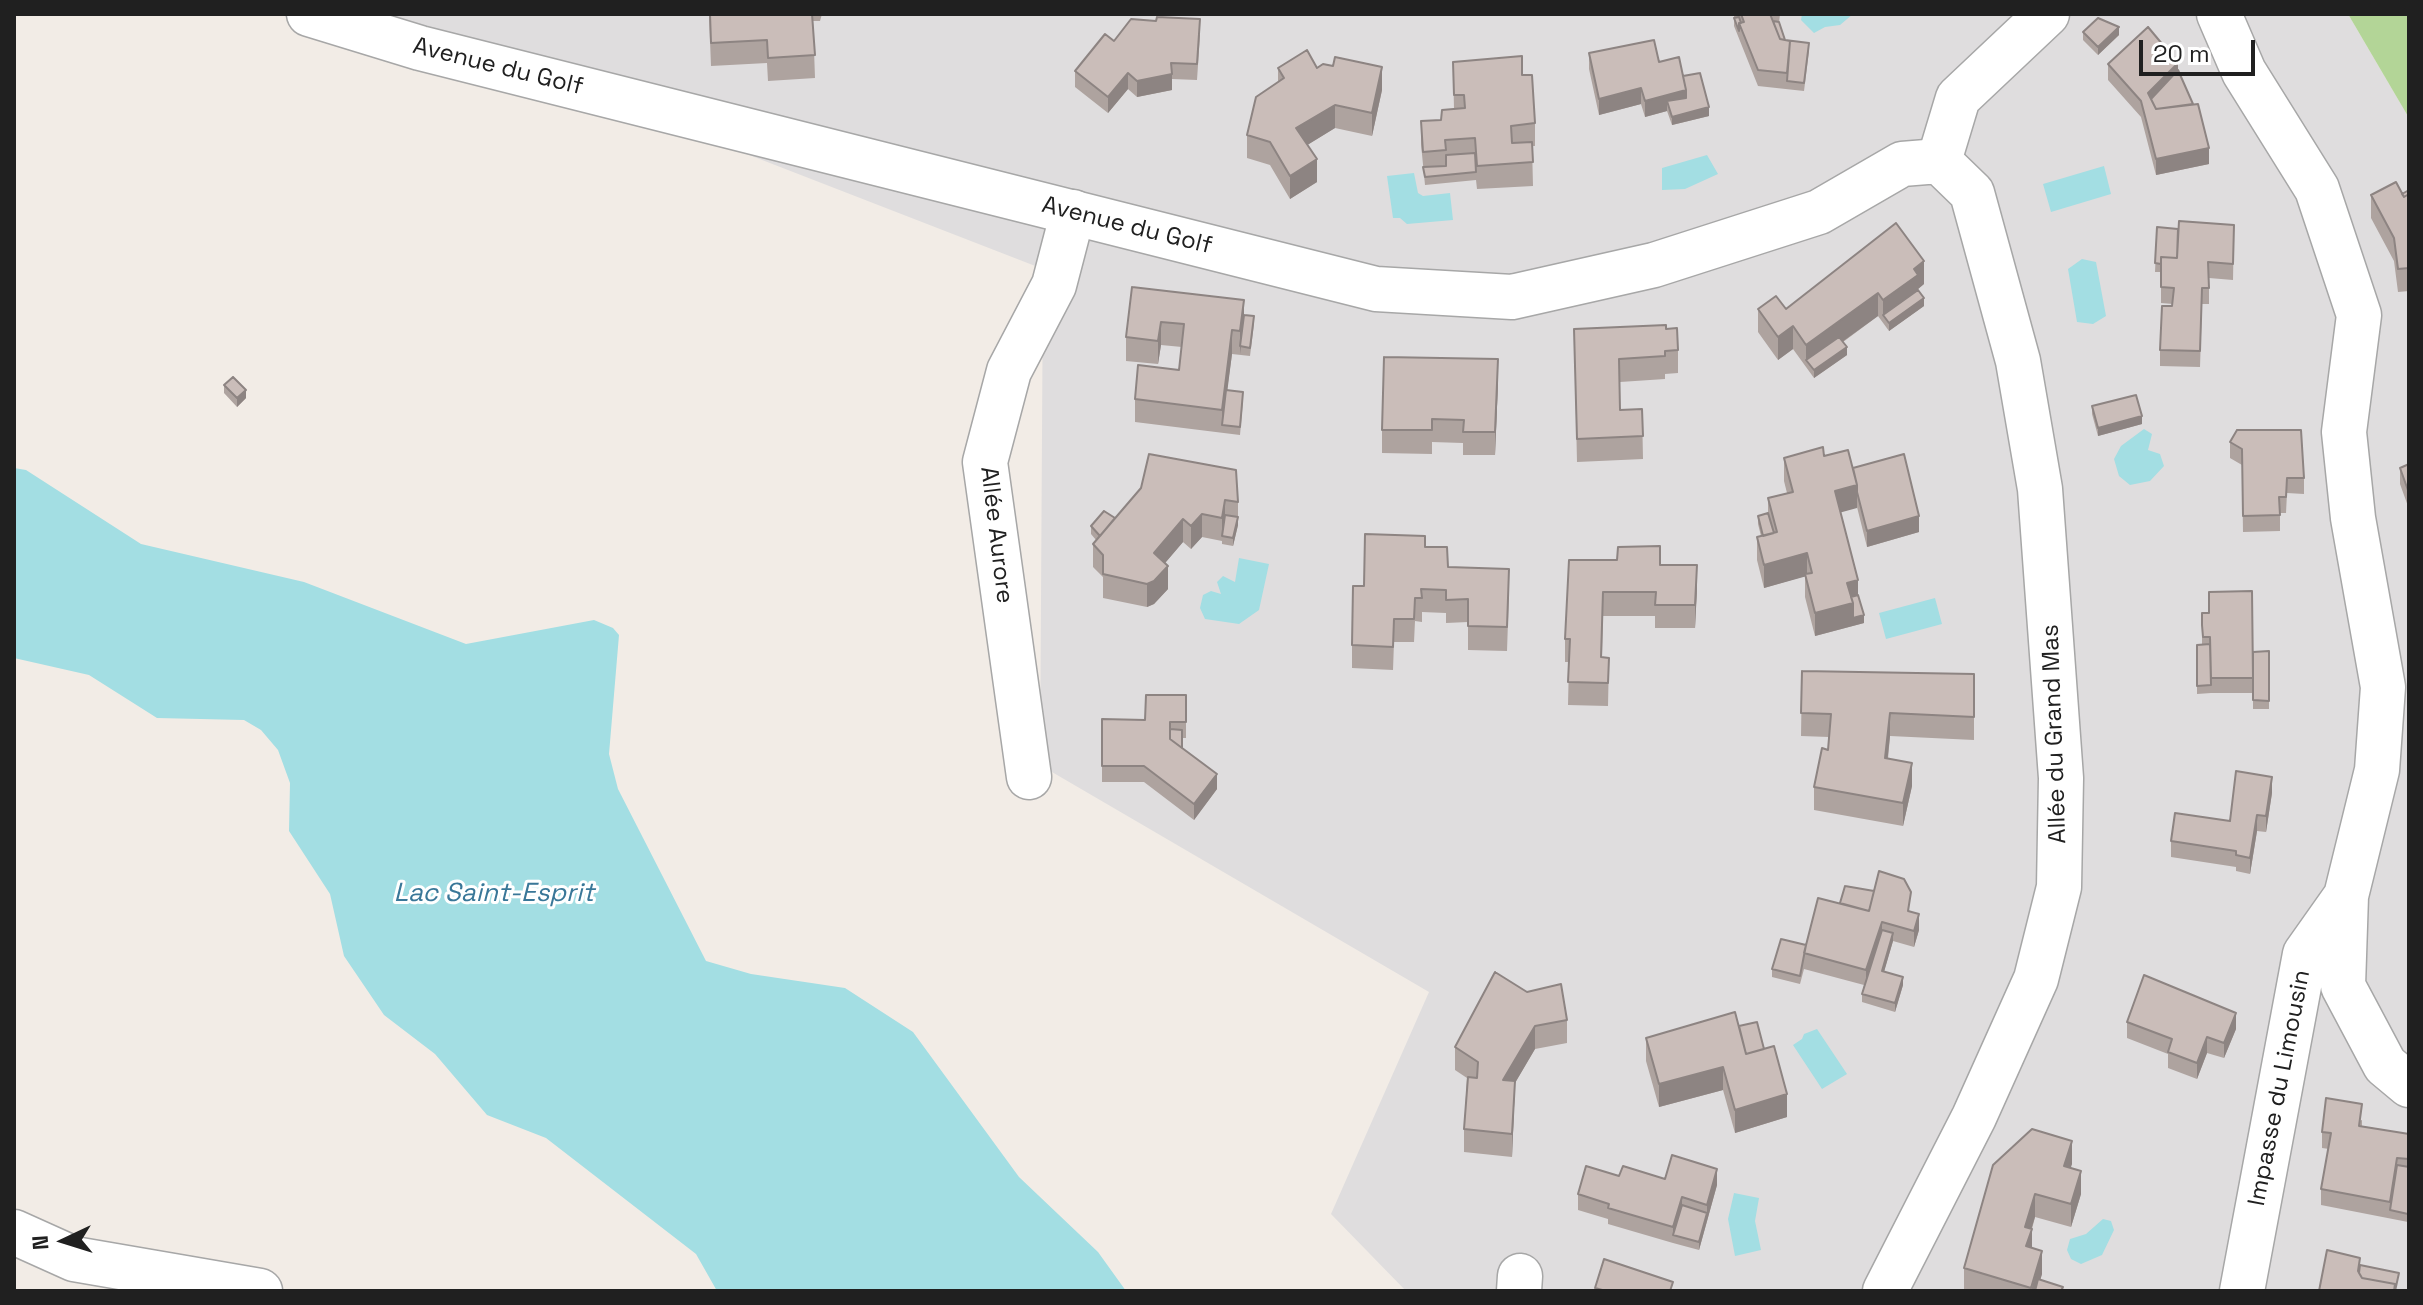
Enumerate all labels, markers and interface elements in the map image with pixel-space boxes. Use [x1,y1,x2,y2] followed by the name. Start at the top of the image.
[2143,24,2259,74] scale bar
[410,32,586,102] street label: Avenue du Golf
[2153,38,2210,69] text: 20 m
[1039,191,1215,261] street label: Avenue du Golf
[973,465,1019,605] street label: Allée Aurore
[2037,624,2073,844] street label: Allée du Grand Mas
[394,878,594,910] water label: Lac Saint-Esprit
[2243,967,2317,1209] street label: Impasse du Limousin
[24,1201,104,1281] north arrow
[26,1234,55,1251] text: N

